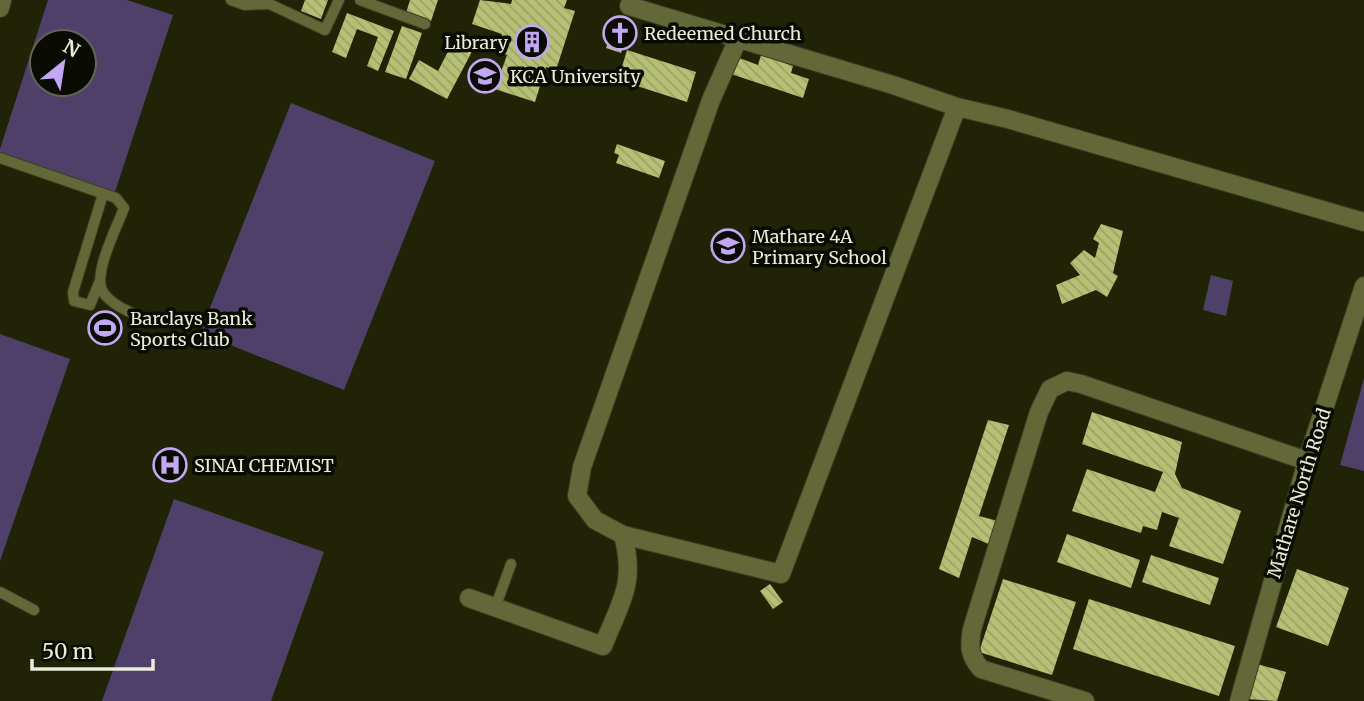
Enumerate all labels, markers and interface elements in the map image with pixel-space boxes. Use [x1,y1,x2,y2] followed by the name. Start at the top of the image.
[601,14,639,52] church icon: Redeemed Church
[644,22,802,45] place label: Redeemed Church
[513,23,551,61] building icon: Library
[28,28,98,98] north arrow
[444,31,509,54] place label: Library
[59,34,84,62] text: N
[466,57,504,95] school or university icon: KCA University
[510,65,641,88] place label: KCA University
[752,225,887,269] place label: Mathare 4A Primary School
[709,227,747,265] school or university icon: Mathare 4A Primary School
[130,307,253,351] place label: Barclays Bank Sports Club
[86,309,124,347] sports icon: Barclays Bank Sports Club
[1262,405,1336,581] street label: Mathare North Road
[151,446,189,484] hospital icon: SINAI CHEMIST
[194,454,334,477] place label: SINAI CHEMIST
[32,628,152,672] scale bar
[42,638,93,665] text: 50 m

